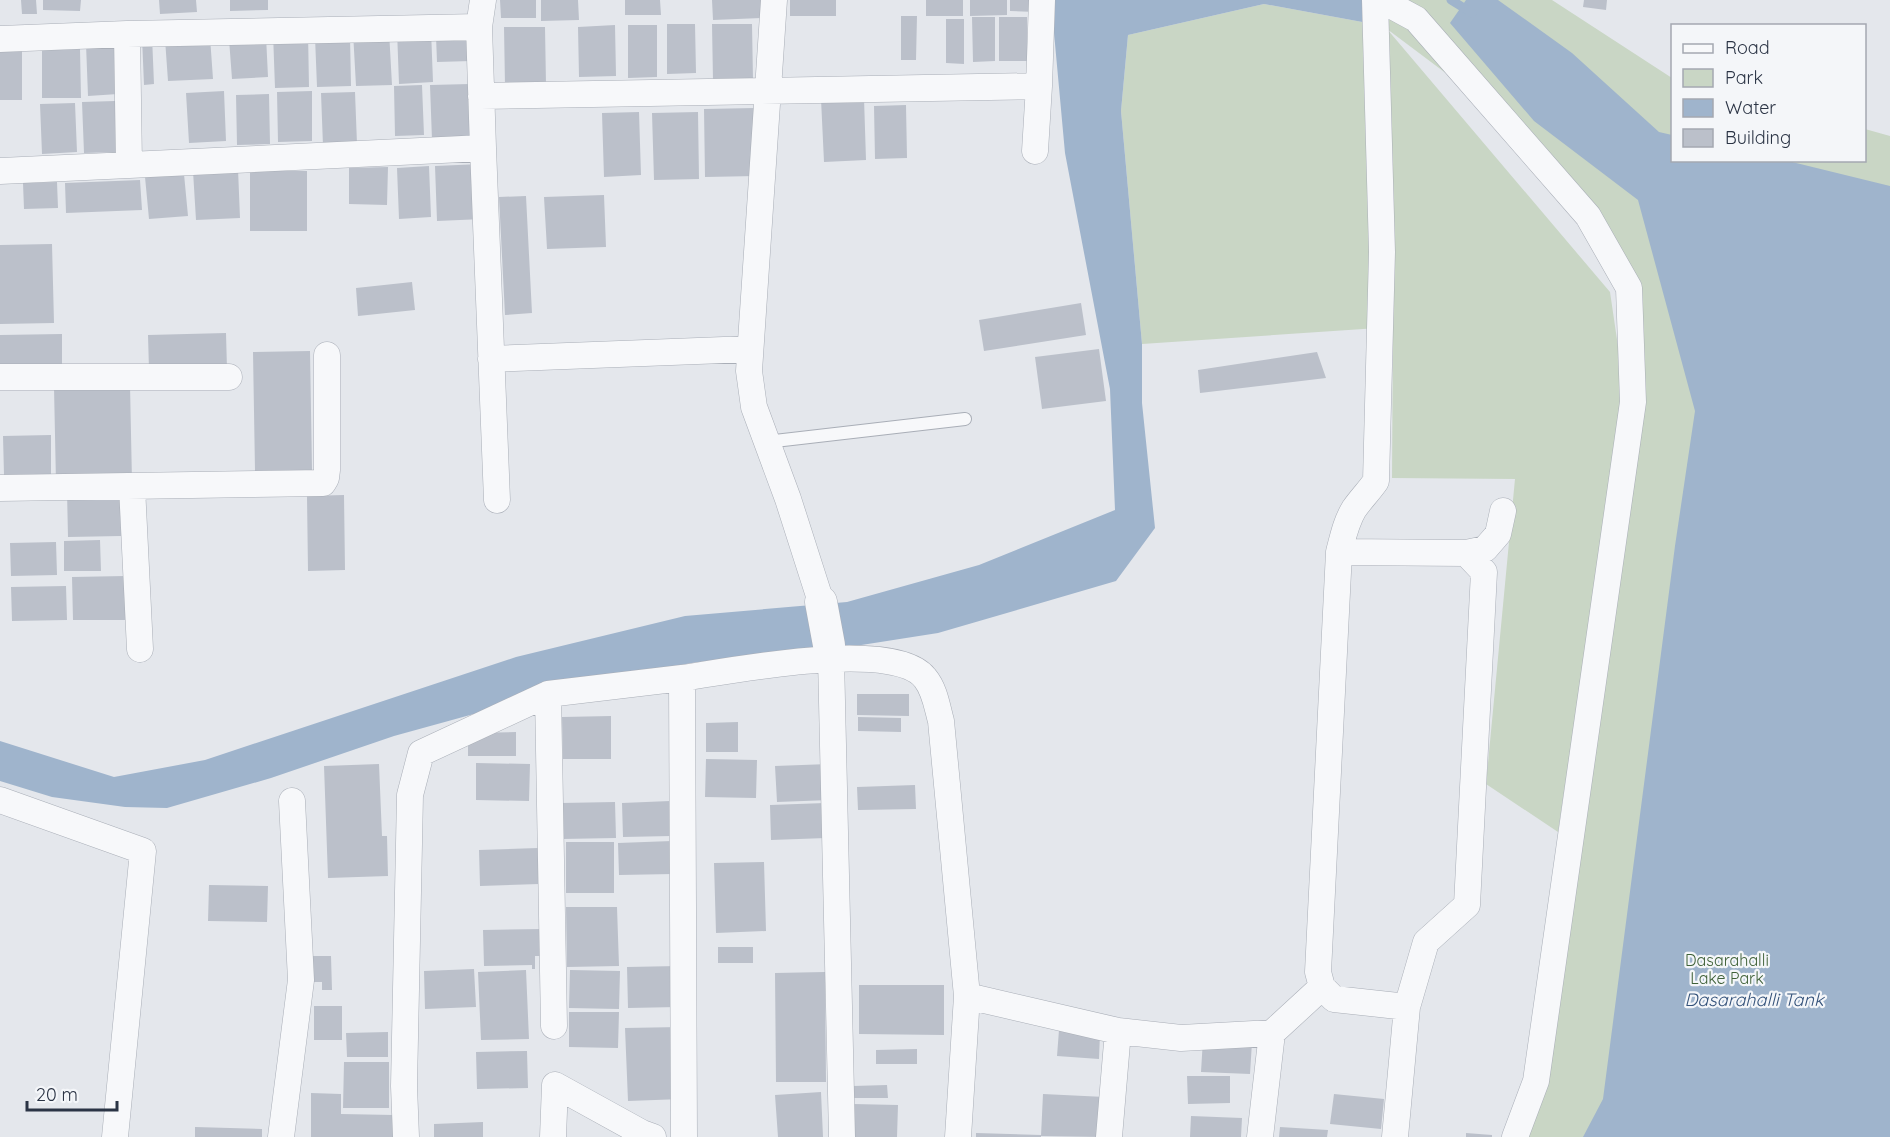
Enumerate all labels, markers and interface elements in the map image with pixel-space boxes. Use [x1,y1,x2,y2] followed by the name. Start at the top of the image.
[1671,24,1866,162] legend
[1725,36,1770,59] text: Road
[1725,66,1763,89] text: Park
[1725,96,1776,119] text: Water
[1725,126,1791,149] text: Building
[1685,950,1769,988] park label: Dasarahalli Lake Park
[1684,988,1825,1011] water label: Dasarahalli Tank
[27,1074,117,1112] scale bar
[36,1083,78,1106] text: 20 m

